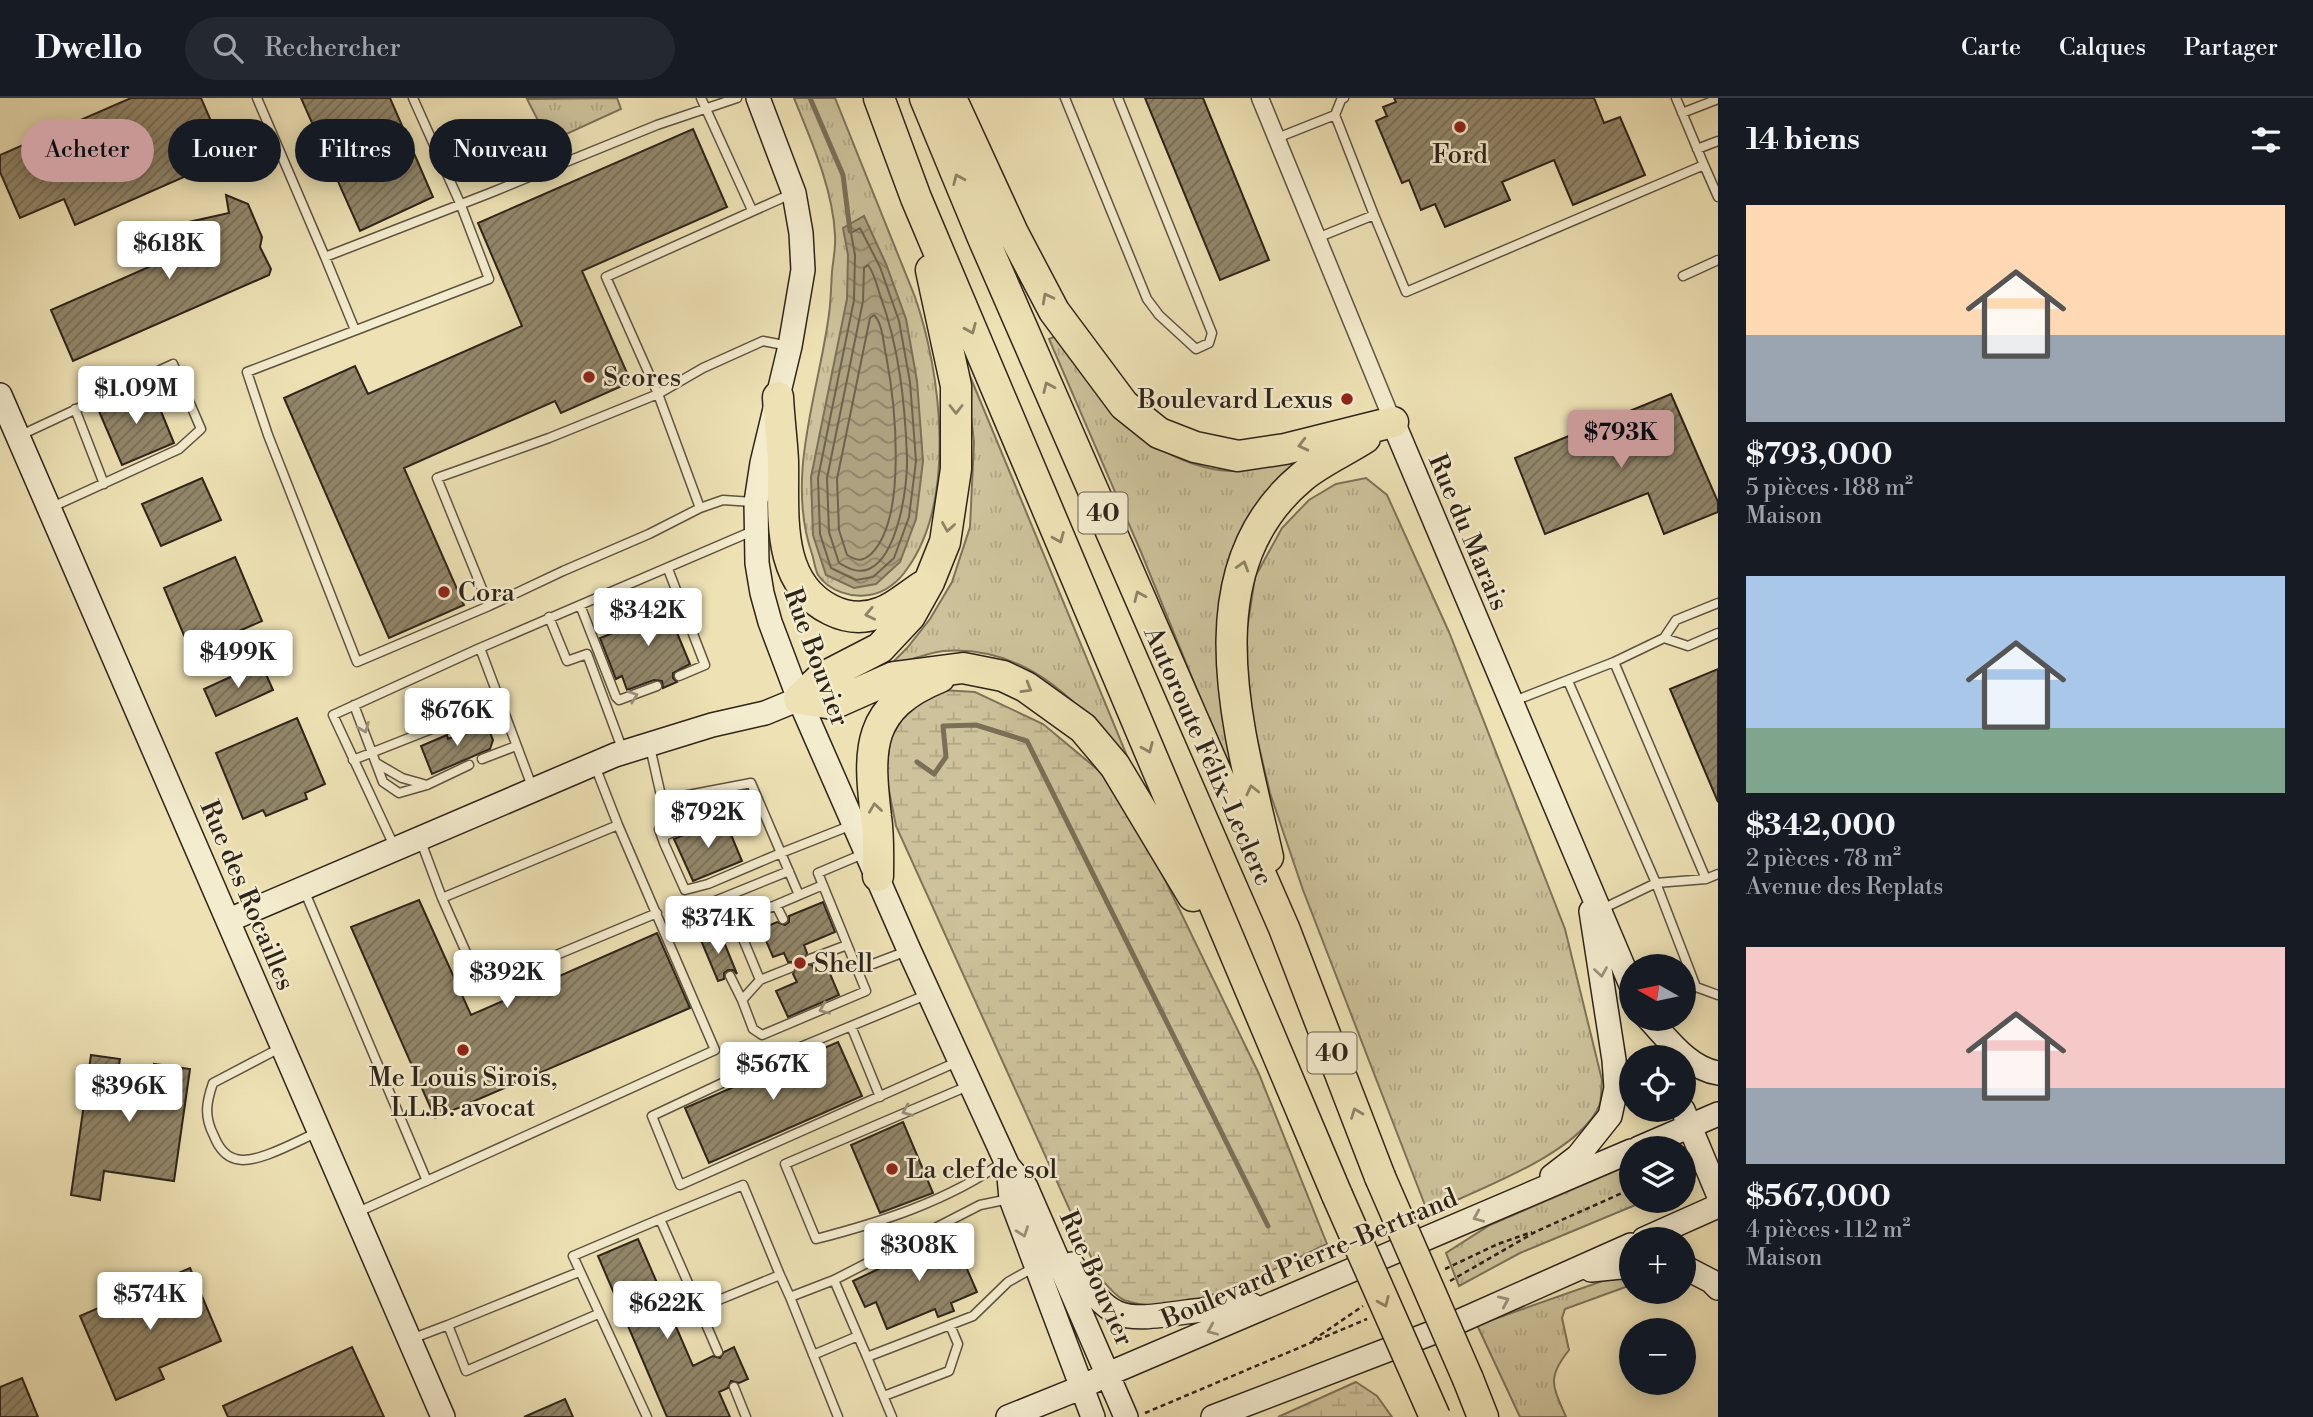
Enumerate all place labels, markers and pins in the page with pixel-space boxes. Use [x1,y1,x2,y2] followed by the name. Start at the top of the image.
[1452,119,1468,135] marker: Ford
[1432,139,1488,171] place label: Ford
[120,222,218,281] pin: $618K
[603,362,681,394] place label: Scores
[79,366,193,426] pin: $1.09M
[581,369,597,385] marker: Scores
[1137,384,1333,416] place label: Boulevard Lexus
[1339,391,1355,407] marker: Boulevard Lexus
[1572,410,1670,470] pin: $793K
[458,577,516,609] place label: Cora
[436,584,452,600] marker: Cora
[599,588,697,648] pin: $342K
[189,630,287,690] pin: $499K
[408,688,506,748] pin: $676K
[659,790,757,850] pin: $792K
[669,896,767,956] pin: $374K
[814,948,873,980] place label: Shell
[458,950,556,1010] pin: $392K
[792,955,808,971] marker: Shell
[455,1042,471,1058] marker: Me Louis Sirois, LL.B. avocat
[724,1042,822,1102] pin: $567K
[369,1062,557,1124] place label: Me Louis Sirois, LL.B. avocat
[80,1065,178,1124] pin: $396K
[906,1154,1057,1186] place label: La clef de sol
[884,1161,900,1177] marker: La clef de sol
[870,1224,968,1283] pin: $308K
[101,1272,199,1332] pin: $574K
[618,1282,716,1341] pin: $622K

